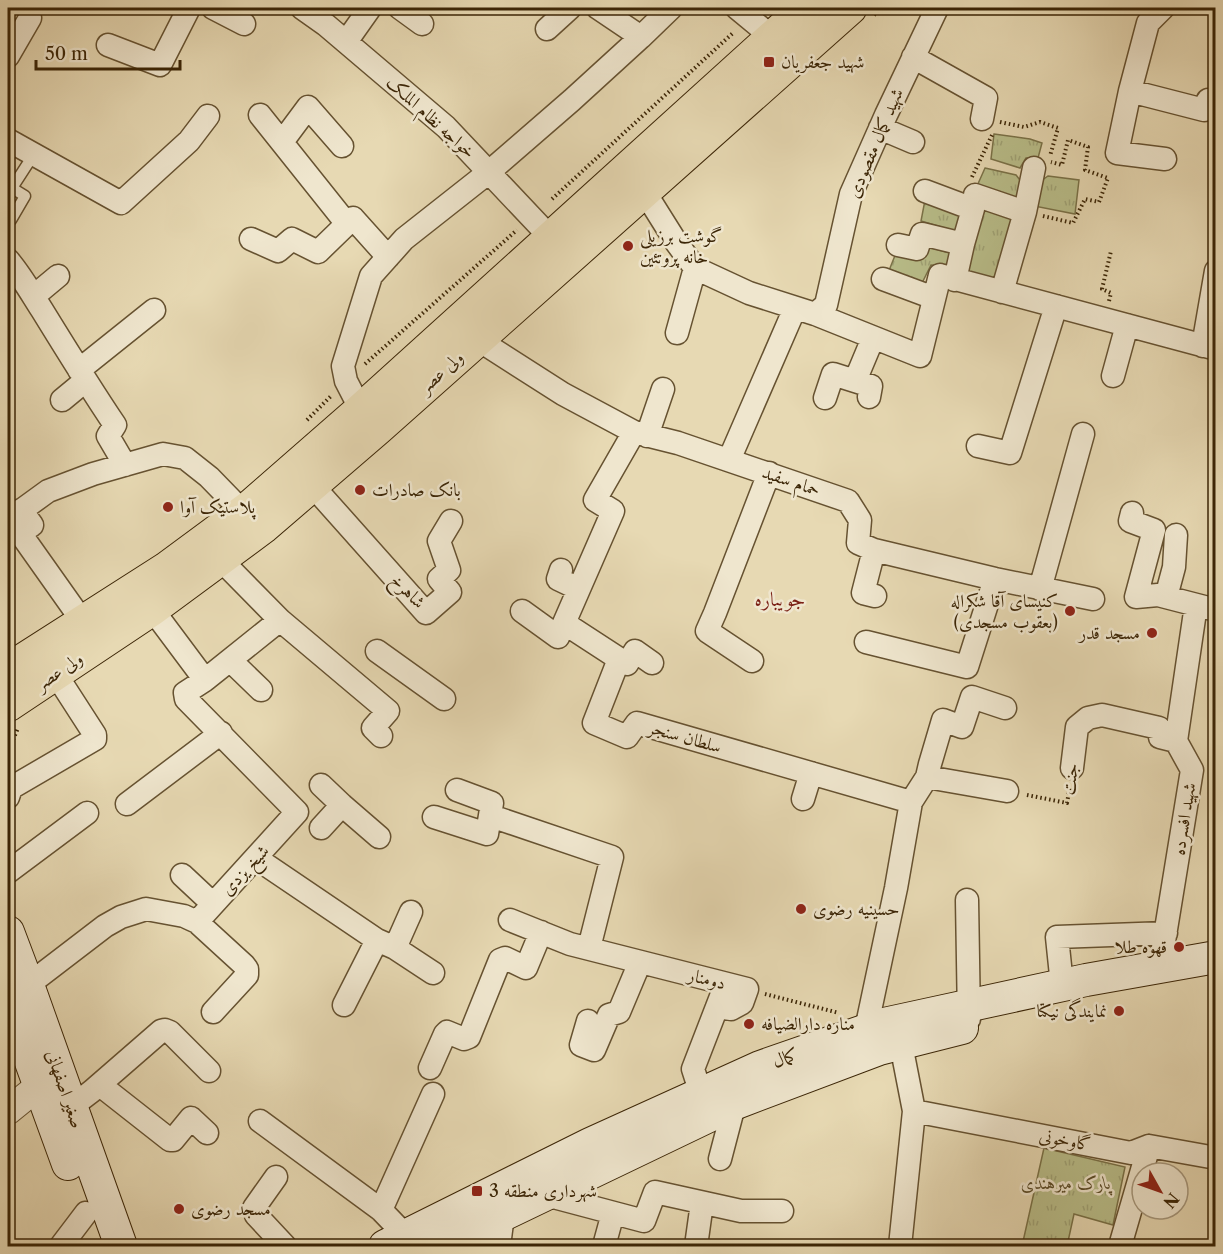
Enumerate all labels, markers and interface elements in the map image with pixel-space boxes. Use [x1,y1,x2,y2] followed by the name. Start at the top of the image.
[36,33,180,71] scale bar
[45,43,88,65] text: 50 m
[781,51,865,74] place label: شهید جعفریان
[762,55,776,69] marker: شهید جعفریان
[379,71,480,166] street label: خواجه نظام الملک
[842,85,909,202] street label: شهید کمال مقصودی
[640,225,722,268] place label: گوشت برزیلی خانه پروتئین
[621,239,635,253] marker: گوشت برزیلی خانه پروتئین
[413,346,469,400] street label: ولی عصر
[757,461,823,506] street label: حمام سفید
[372,479,461,501] place label: بانک صادرات
[353,483,367,497] marker: بانک صادرات
[180,496,257,520] place label: پلاستیک آوا
[161,500,175,514] marker: پلاستیک آوا
[382,569,430,617] street label: شاهرخ
[755,587,805,612] district label: جویباره
[950,590,1058,633] place label: کنیسای آقا شکراله (یعقوب مسجدی)
[1063,604,1077,618] marker: کنیسای آقا شکراله (یعقوب مسجدی)
[1077,622,1140,644] place label: مسجد قدر
[1145,626,1159,640] marker: مسجد قدر
[29,647,88,697] street label: ولی عصر
[644,716,724,759] street label: سلطان سنجر
[1057,761,1083,797] street label: جنت
[1167,781,1202,857] street label: شهید افسرده
[216,840,278,903] street label: شیخ یزدی
[813,898,900,920] place label: حسینیه رضوی
[794,902,808,916] marker: حسینیه رضوی
[1114,936,1167,958] place label: قهوه طلا
[1172,940,1186,954] marker: قهوه طلا
[684,963,728,994] street label: دومنار
[1037,997,1107,1023] place label: نمایندگی نیکتا
[1112,1004,1126,1018] marker: نمایندگی نیکتا
[761,1013,855,1035] place label: مناره دارالضیافه
[742,1017,756,1031] marker: مناره دارالضیافه
[770,1044,800,1072] street label: کمال
[41,1047,89,1131] street label: صغیر اصفهانی
[1037,1124,1093,1156] street label: گاوخونی
[1130,1161,1190,1221] north arrow
[1021,1172,1113,1196] park label: پارک میرهندی
[489,1180,597,1203] place label: شهرداری منطقه 3
[470,1184,484,1198] marker: شهرداری منطقه 3
[1159,1189,1184,1212] text: N
[191,1198,271,1220] place label: مسجد رضوی
[172,1202,186,1216] marker: مسجد رضوی

